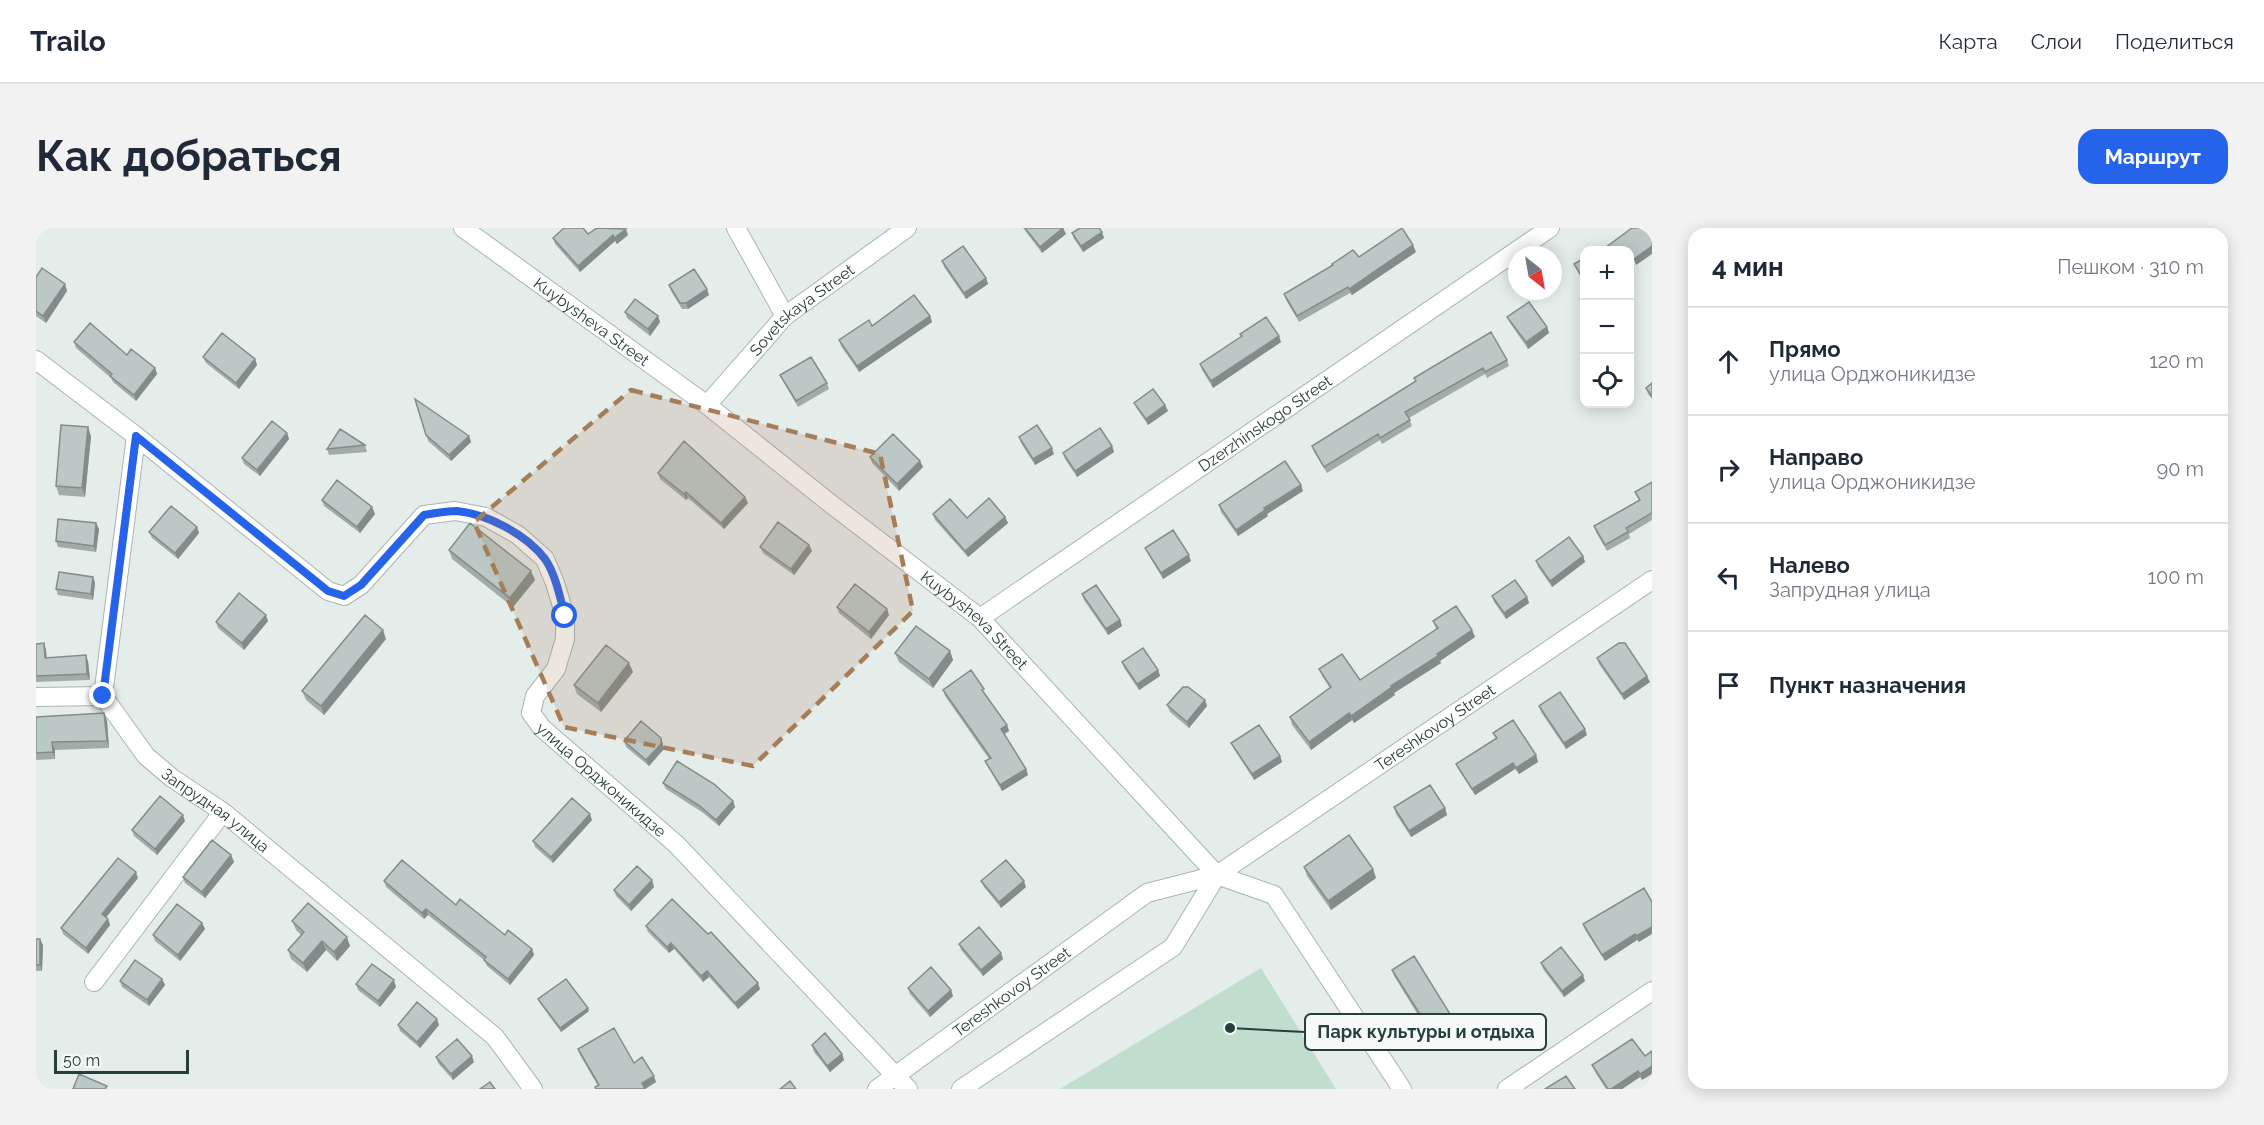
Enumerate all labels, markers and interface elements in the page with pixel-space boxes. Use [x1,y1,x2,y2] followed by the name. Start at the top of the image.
[30,25,106,58] text: Trailo
[1939,29,1998,54] text: Карта
[2031,29,2082,54] text: Слои
[2115,29,2234,54] text: Поделиться
[2078,129,2228,184] button: Маршрут
[36,132,342,181] text: Как добраться
[1508,246,1562,300] north arrow
[1580,246,1634,408] map controls
[1580,246,1634,300] button: +
[1712,252,1784,282] text: 4 мин
[2057,255,2204,279] text: Пешком · 310 m
[745,259,858,359] street label: Sovetskaya Street
[530,273,654,370] street label: Kuybysheva Street
[1580,300,1634,354] button: −
[1769,336,1841,362] text: Прямо
[1712,345,1745,378] icon: ahead
[2149,349,2204,373] text: 120 m
[1580,354,1634,408] button: locate
[1769,362,1976,386] text: улица Орджоникидзе
[1194,371,1336,475] street label: Dzerzhinskogo Street
[1769,444,1863,470] text: Направо
[1712,453,1745,486] icon: right
[2157,457,2204,481] text: 90 m
[1769,470,1976,494] text: улица Орджоникидзе
[1769,552,1850,578] text: Налево
[1712,561,1745,594] icon: left
[2147,565,2204,589] text: 100 m
[917,567,1032,674] street label: Kuybysheva Street
[1769,578,1931,602] text: Запрудная улица
[551,602,577,628] route start
[1712,669,1745,702] icon: arrive
[1769,672,1966,698] text: Пункт назначения
[1371,680,1499,775] street label: Tereshkovoy Street
[89,682,115,708] route end
[533,718,670,841] street label: улица Орджоникидзе
[158,764,273,856] street label: Запрудная улица
[949,942,1074,1041] street label: Tereshkovoy Street
[1305,1014,1546,1050] callout: Парк культуры и отдыха
[1317,1021,1535,1042] text: Парк культуры и отдыха
[54,1047,189,1074] scale bar
[63,1051,100,1070] text: 50 m

